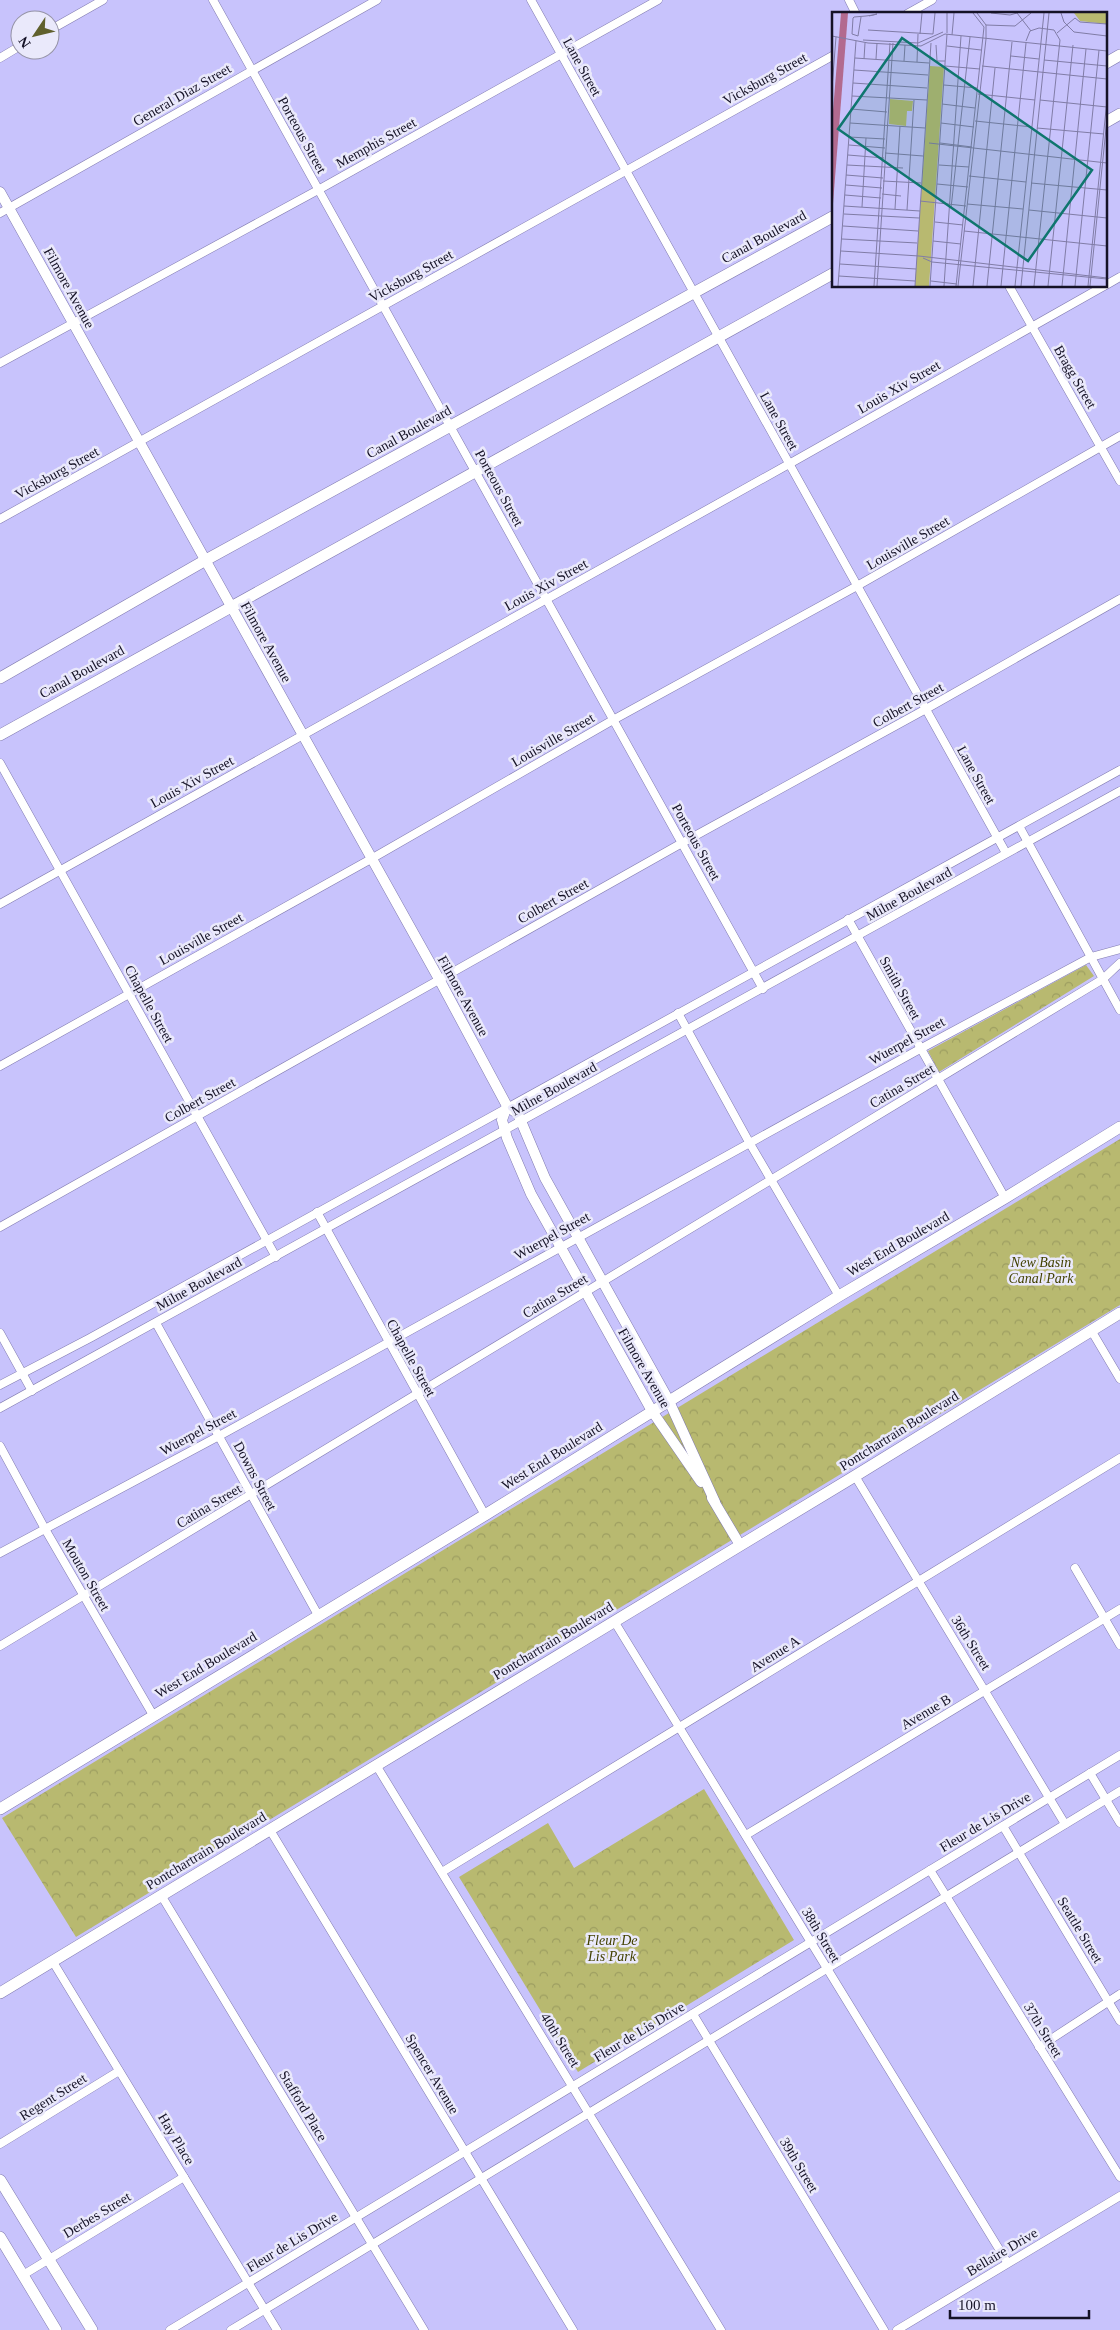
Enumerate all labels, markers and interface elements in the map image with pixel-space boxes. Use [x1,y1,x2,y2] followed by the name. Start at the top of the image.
[10,10,60,60] north arrow
[832,12,1108,288] inset map
[16,34,34,51] text: N
[560,35,604,99] street label: Lane Street
[721,50,810,108] street label: Vicksburg Street
[130,61,234,129] street label: General Diaz Street
[275,94,329,176] street label: Porteous Street
[333,115,419,171] street label: Memphis Street
[719,208,809,266] street label: Canal Boulevard
[41,245,97,331] street label: Filmore Avenue
[367,247,456,305] street label: Vicksburg Street
[1051,343,1099,411] street label: Bragg Street
[855,357,943,417] street label: Louis Xiv Street
[757,389,801,453] street label: Lane Street
[364,403,454,461] street label: Canal Boulevard
[13,444,102,502] street label: Vicksburg Street
[472,447,526,529] street label: Porteous Street
[864,513,952,573] street label: Louisville Street
[502,556,590,614] street label: Louis Xiv Street
[238,599,294,685] street label: Filmore Avenue
[37,643,127,701] street label: Canal Boulevard
[870,679,946,731] street label: Colbert Street
[509,710,597,770] street label: Louisville Street
[954,743,998,807] street label: Lane Street
[148,753,236,811] street label: Louis Xiv Street
[669,801,723,883] street label: Porteous Street
[864,864,954,924] street label: Milne Boulevard
[515,875,591,927] street label: Colbert Street
[157,910,245,968] street label: Louisville Street
[435,953,491,1039] street label: Filmore Avenue
[877,954,923,1022] street label: Smith Street
[122,963,176,1045] street label: Chapelle Street
[867,1014,947,1068] street label: Wuerpel Street
[509,1059,599,1119] street label: Milne Boulevard
[867,1061,937,1111] street label: Catina Street
[162,1074,238,1126] street label: Colbert Street
[512,1209,592,1263] street label: Wuerpel Street
[844,1209,952,1279] street label: West End Boulevard
[154,1254,244,1314] street label: Milne Boulevard
[1009,1255,1074,1286] park label: New Basin Canal Park
[520,1271,590,1321] street label: Catina Street
[384,1317,438,1399] street label: Chapelle Street
[615,1325,673,1411] street label: Filmore Avenue
[837,1388,961,1474] street label: Pontchartrain Boulevard
[157,1406,239,1458] street label: Wuerpel Street
[499,1419,605,1493] street label: West End Boulevard
[231,1439,279,1513] street label: Downs Street
[174,1481,244,1531] street label: Catina Street
[59,1536,113,1614] street label: Mouton Street
[490,1599,616,1683] street label: Pontchartrain Boulevard
[948,1613,994,1673] street label: 36th Street
[153,1629,259,1701] street label: West End Boulevard
[748,1633,803,1675] street label: Avenue A
[898,1691,954,1733] street label: Avenue B
[937,1789,1033,1855] street label: Fleur de Lis Drive
[143,1809,269,1893] street label: Pontchartrain Boulevard
[1054,1894,1106,1966] street label: Seattle Street
[799,1905,843,1965] street label: 38th Street
[586,1933,637,1964] park label: Fleur De Lis Park
[591,1999,687,2065] street label: Fleur de Lis Drive
[1021,2000,1065,2060] street label: 37th Street
[537,2010,583,2070] street label: 40th Street
[402,2031,462,2117] street label: Spencer Avenue
[276,2068,330,2144] street label: Stafford Place
[17,2070,89,2123] street label: Regent Street
[155,2111,197,2167] street label: Hay Place
[777,2135,821,2195] street label: 39th Street
[61,2189,133,2241] street label: Derbes Street
[244,2209,340,2275] street label: Fleur de Lis Drive
[964,2225,1040,2279] street label: Bellaire Drive
[950,2288,1089,2320] scale bar
[958,2297,996,2313] text: 100 m

